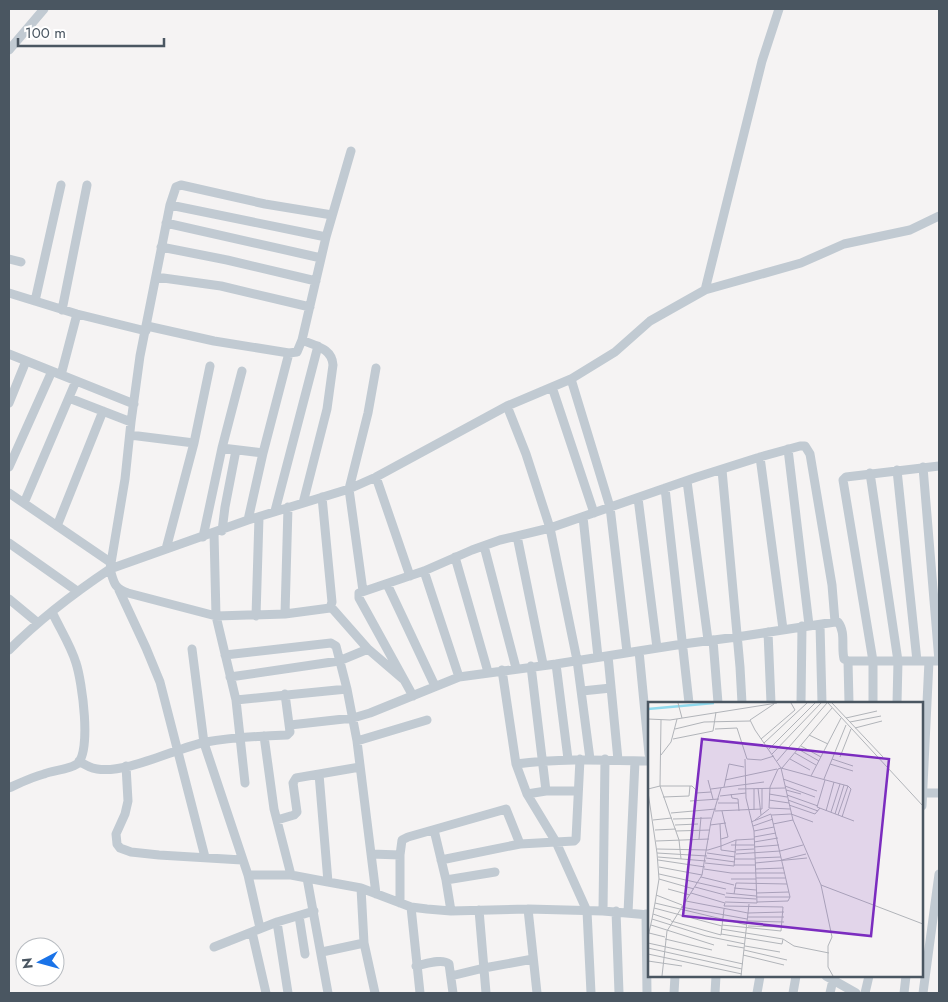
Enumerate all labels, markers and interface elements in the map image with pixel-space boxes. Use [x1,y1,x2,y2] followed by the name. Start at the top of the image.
[18,15,164,47] scale bar
[25,22,66,44] text: 100 m
[648,702,923,977] inset map
[15,937,65,987] north arrow
[17,957,38,970] text: N

